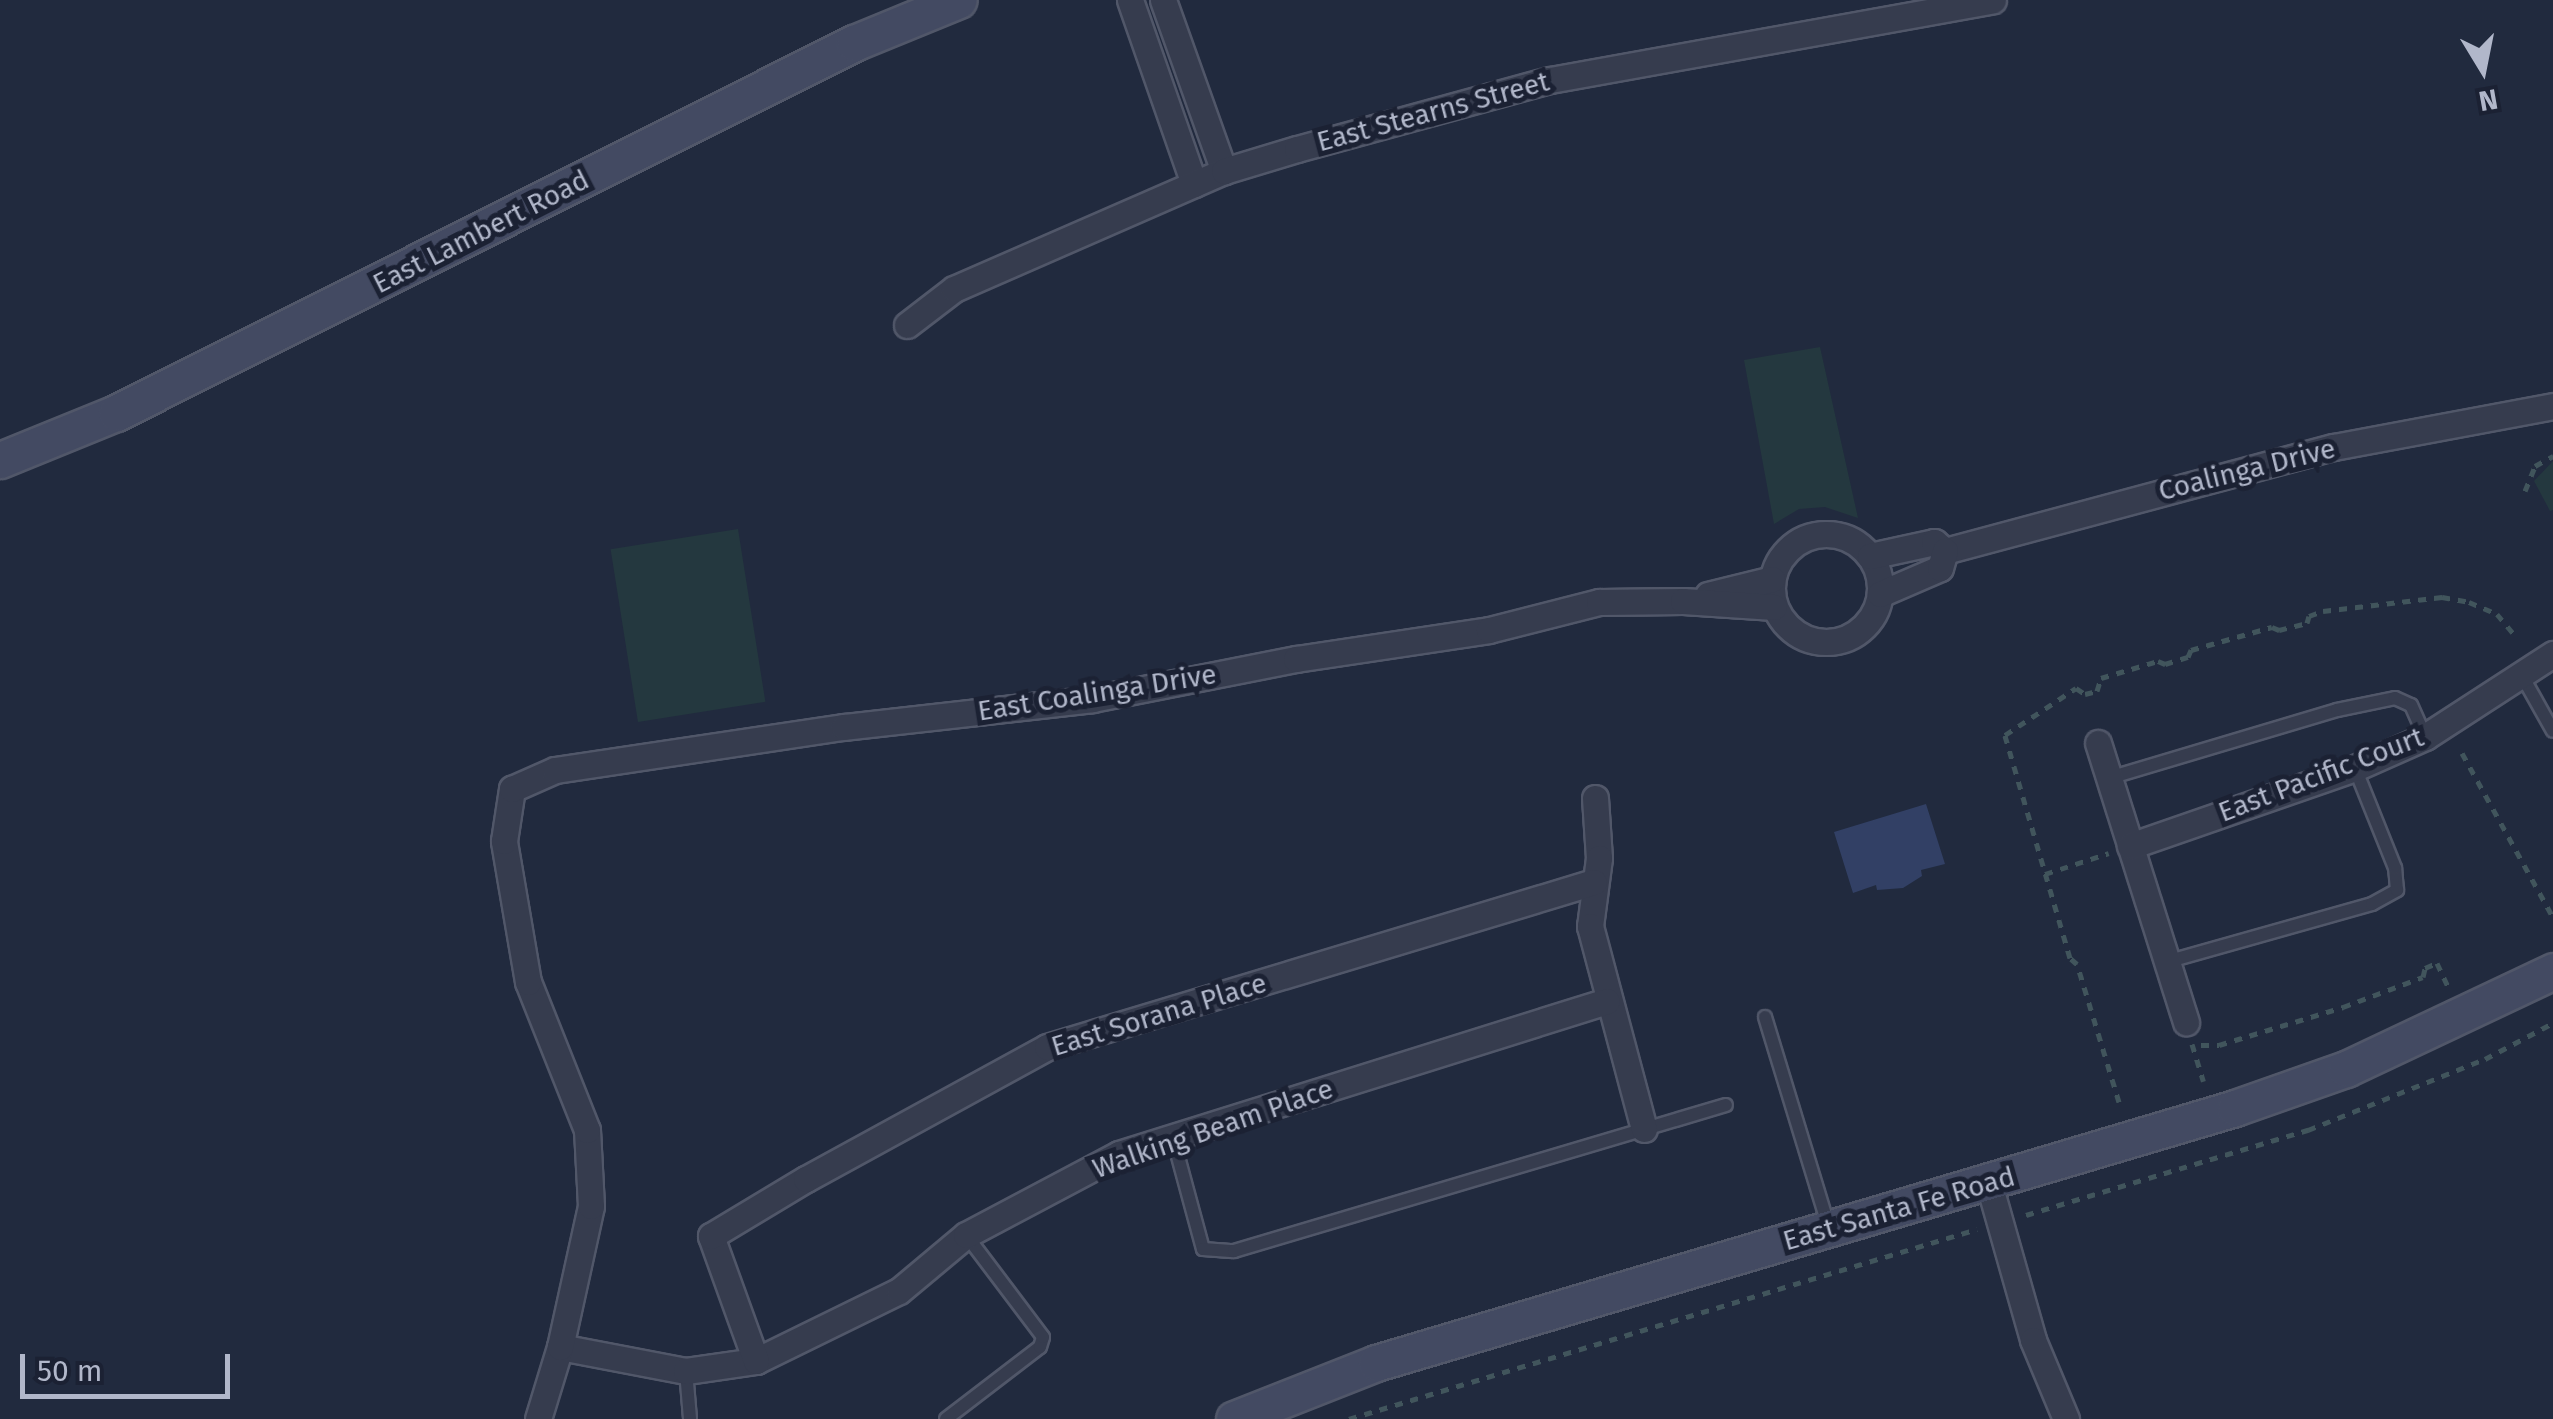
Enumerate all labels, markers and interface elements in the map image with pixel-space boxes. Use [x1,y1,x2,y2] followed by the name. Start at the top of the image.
[2433,20,2533,120] north arrow
[1313,65,1553,159] street label: East Stearns Street
[2476,82,2500,118] text: N
[367,163,595,301] street label: East Lambert Road
[2155,432,2339,508] street label: Coalinga Drive
[975,658,1219,728] street label: East Coalinga Drive
[2214,720,2428,830] street label: East Pacific Court
[1047,966,1271,1064] street label: East Sorana Place
[1088,1072,1338,1186] street label: Walking Beam Place
[1779,1160,2019,1258] street label: East Santa Fe Road
[25,1334,235,1396] scale bar
[37,1353,102,1389] text: 50 m

